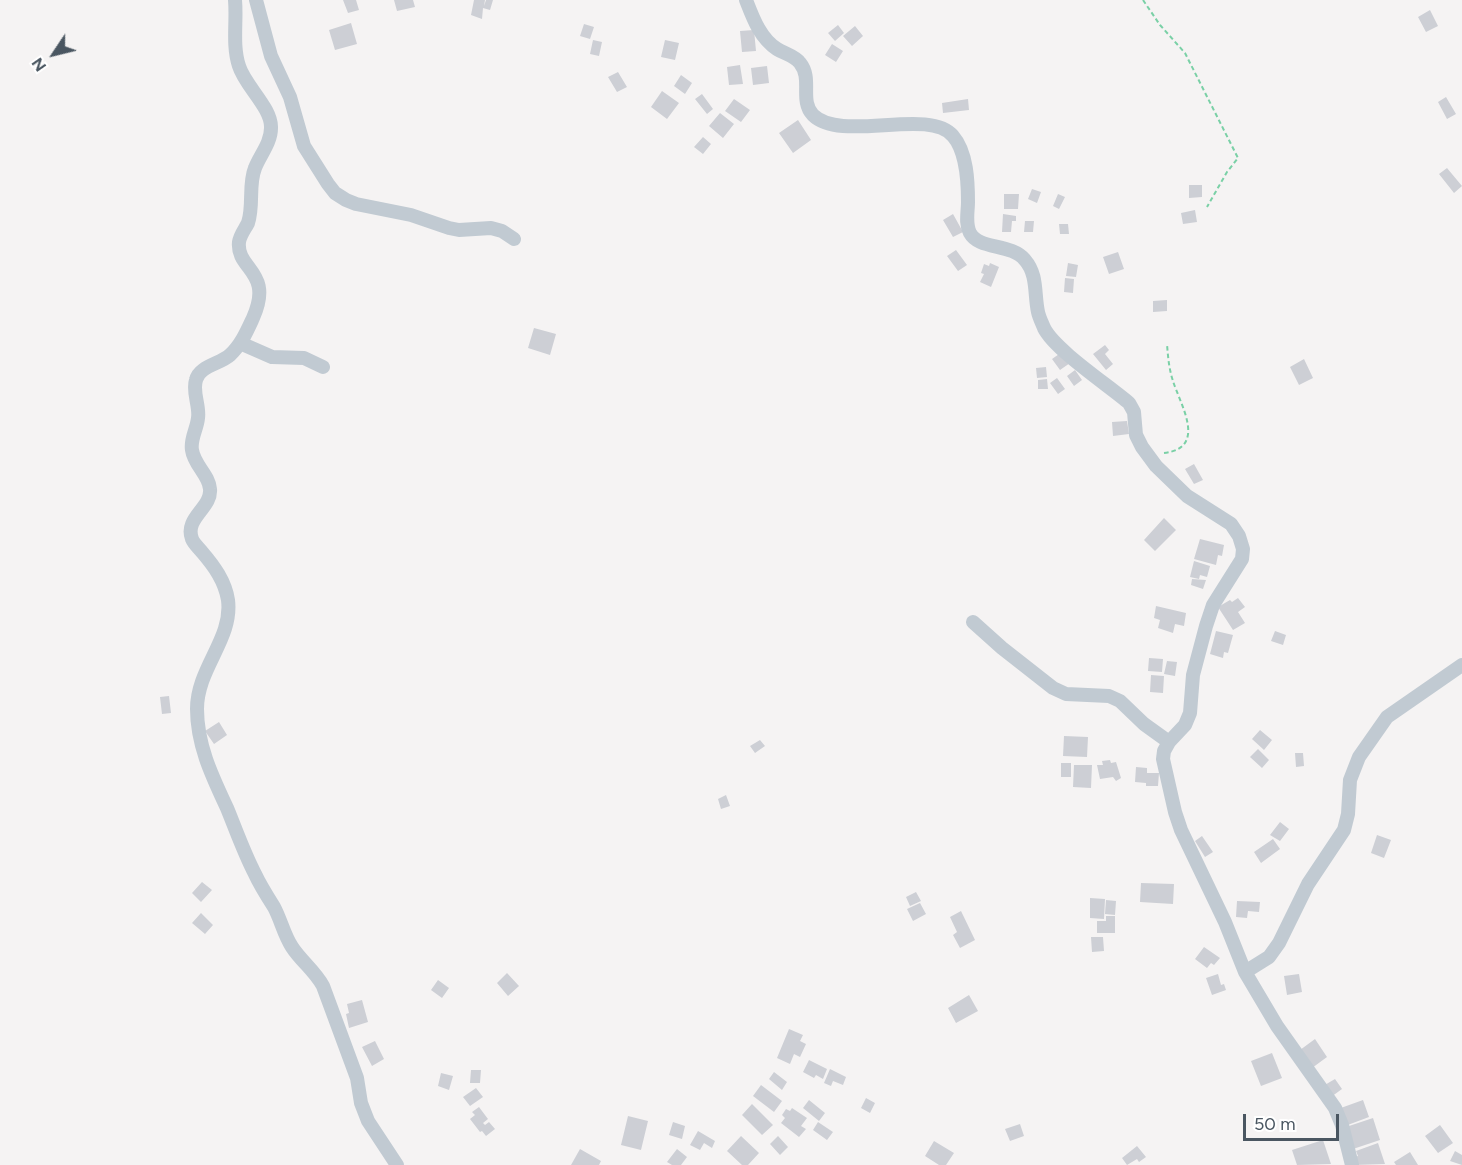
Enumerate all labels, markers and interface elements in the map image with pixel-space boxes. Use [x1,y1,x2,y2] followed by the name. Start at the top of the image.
[24,24,84,84] north arrow
[28,54,50,75] text: N
[1246,1102,1342,1140] scale bar
[1254,1113,1296,1135] text: 50 m

